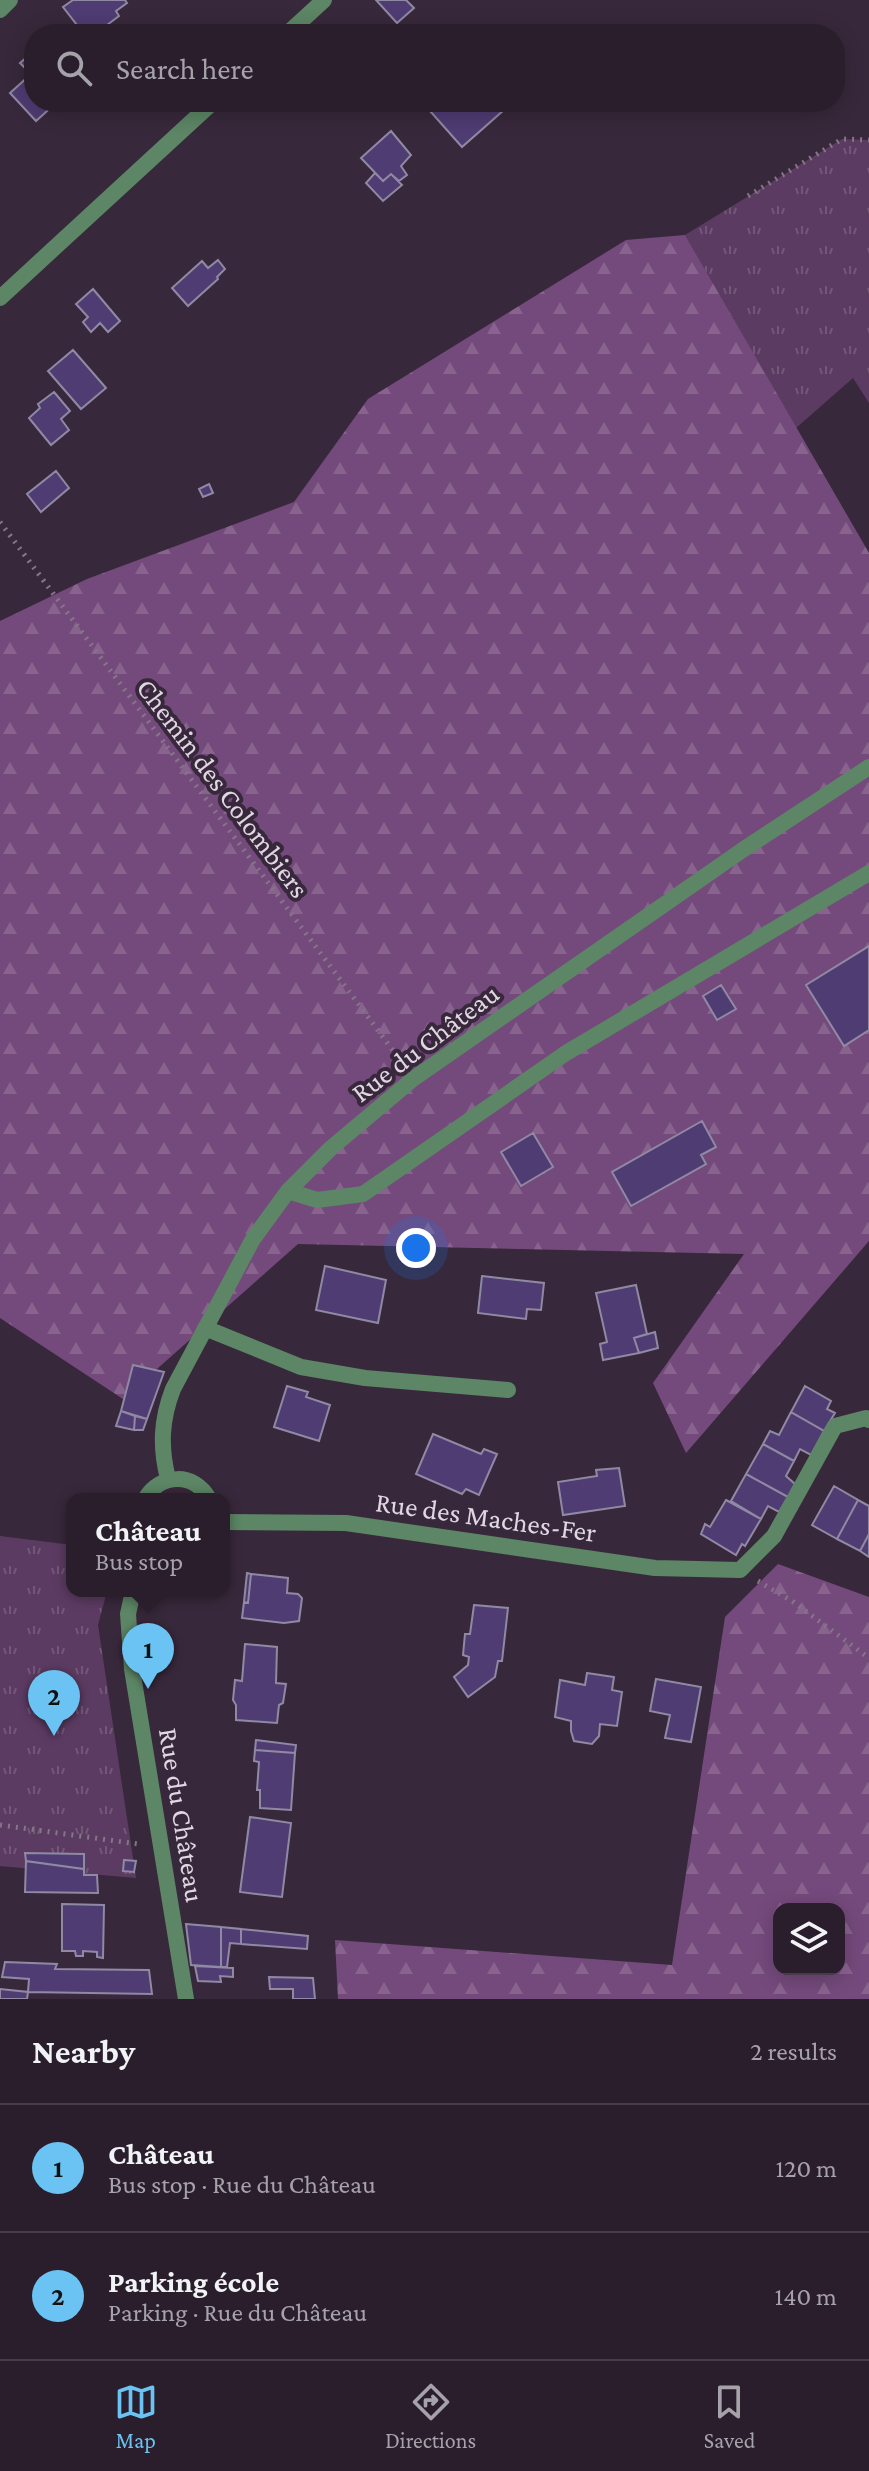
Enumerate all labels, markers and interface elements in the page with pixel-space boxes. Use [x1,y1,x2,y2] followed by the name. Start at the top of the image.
[24,24,845,112] search box
[52,46,96,90] icon: search
[116,52,254,85] text: Search here
[131,672,315,904] street label: Chemin des Colombiers
[345,978,505,1108] street label: Rue du Château
[396,1228,436,1268] your location
[374,1486,598,1548] street label: Rue des Maches-Fer
[66,1493,230,1597] popup
[95,1514,201,1547] text: Château
[95,1547,183,1576] text: Bus stop
[122,1623,174,1689] pin: 1
[28,1670,80,1736] pin: 2
[153,1726,211,1905] street label: Rue du Château
[773,1903,845,1975] map controls
[773,1903,845,1975] button: layers
[32,2033,135,2070] text: Nearby
[750,2037,837,2066] text: 2 results
[108,2137,214,2170] text: Château
[53,2154,63,2183] text: 1
[776,2154,837,2183] text: 120 m
[108,2170,376,2199] text: Bus stop · Rue du Château
[108,2265,279,2298] text: Parking école
[51,2282,65,2311] text: 2
[775,2282,837,2311] text: 140 m
[108,2298,367,2327] text: Parking · Rue du Château
[114,2380,158,2453] tab: Map
[385,2380,476,2453] tab: Directions
[704,2380,755,2453] tab: Saved

